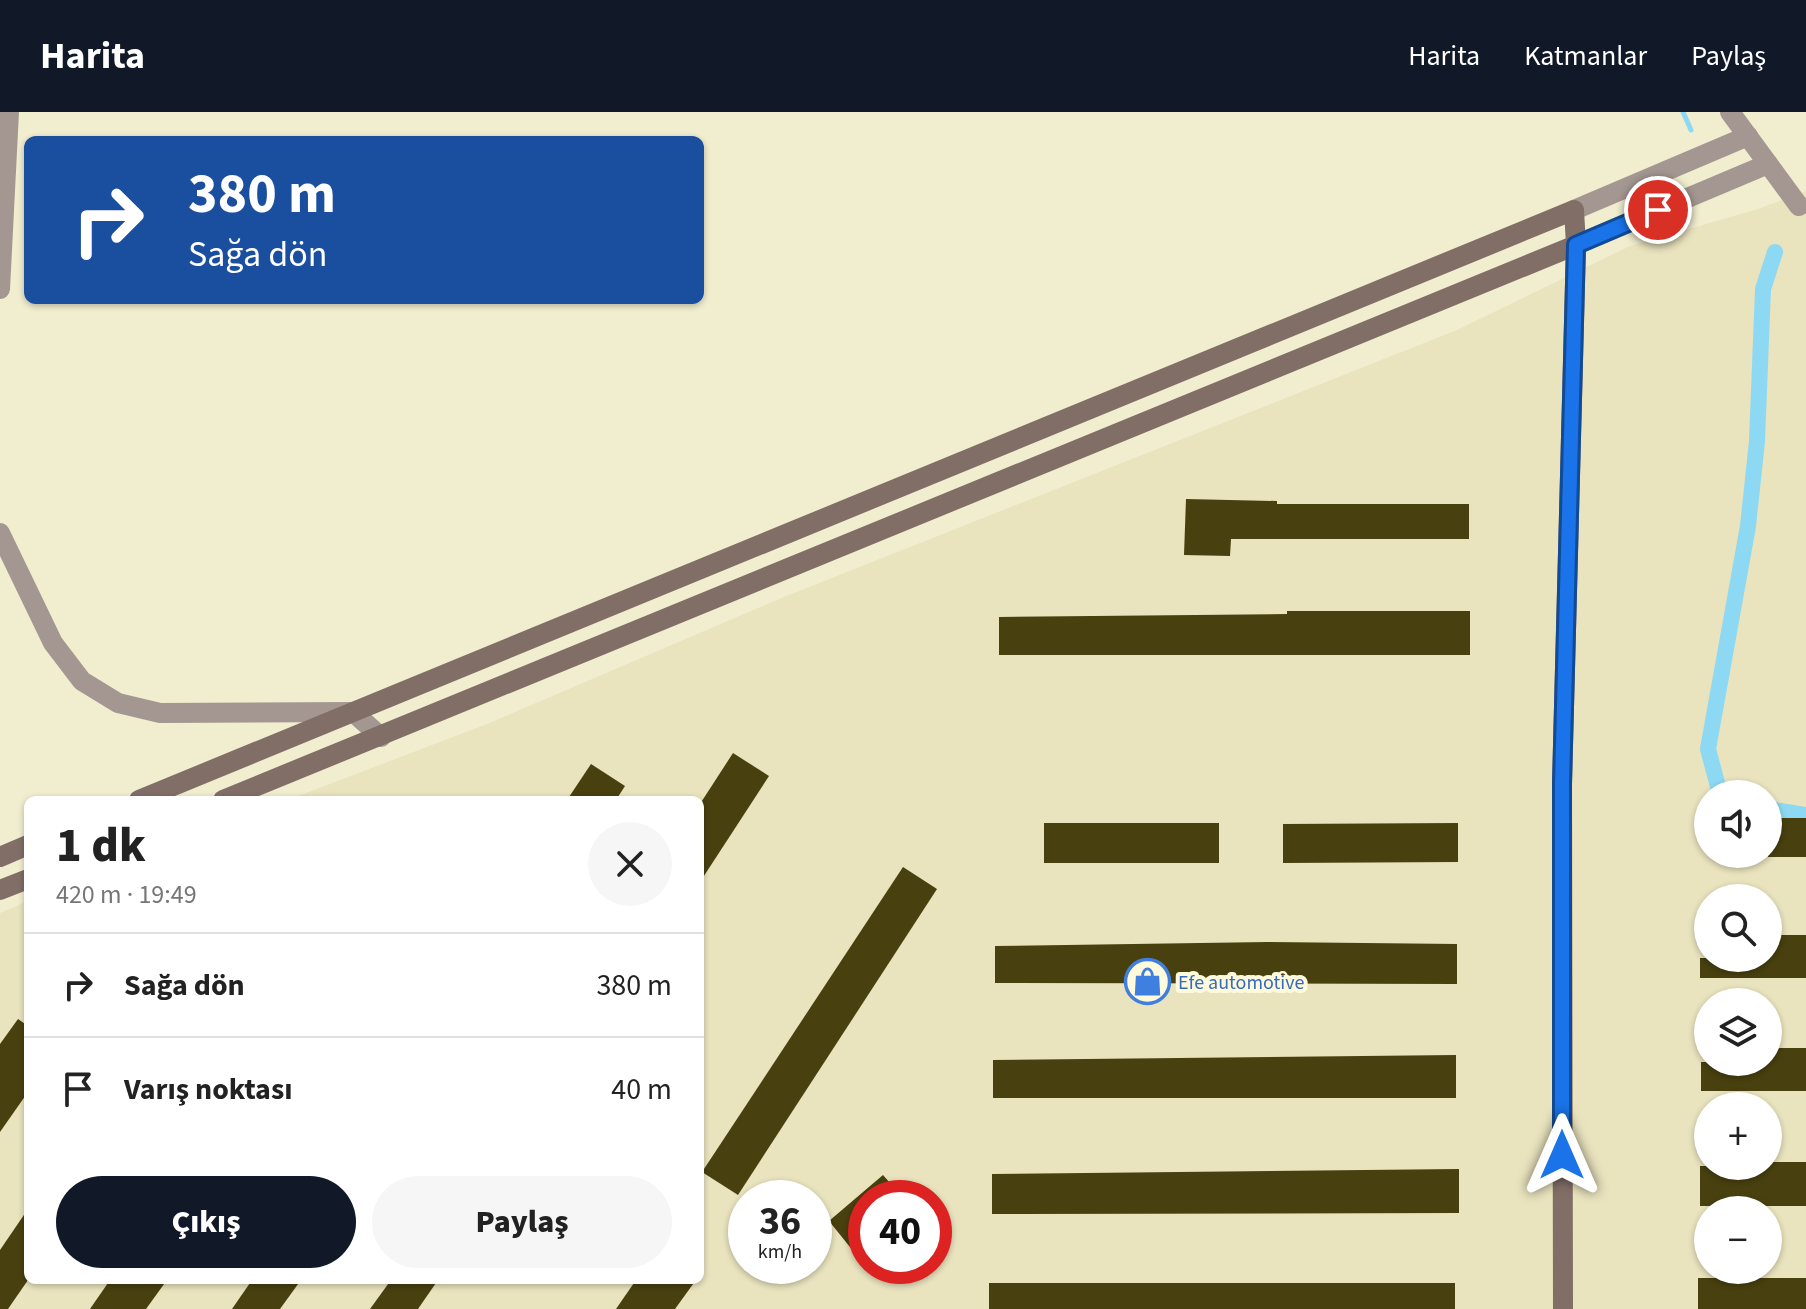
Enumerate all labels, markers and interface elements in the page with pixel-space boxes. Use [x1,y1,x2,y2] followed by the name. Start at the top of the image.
[40,29,145,83] text: Harita
[1408,36,1480,76] text: Harita
[1524,36,1647,76] text: Katmanlar
[1691,36,1766,76] text: Paylaş
[188,155,336,234] text: 380 m
[56,168,160,272] icon: right
[1624,176,1692,244] pin
[1636,188,1680,232] icon: arrive
[188,229,327,280] text: Sağa dön
[1694,780,1782,1284] map controls
[1694,780,1782,868] button: sound
[56,812,146,880] text: 1 dk
[588,822,672,906] button: close
[56,876,197,913] text: 420 m · 19:49
[1694,884,1782,972] button: search
[1123,958,1171,1006] shop icon: Efe automotive
[56,963,100,1007] icon: right
[124,964,245,1007] text: Sağa dön
[596,964,672,1007] text: 380 m
[1178,969,1304,997] place label: Efe automotive
[1694,988,1782,1076] button: layers
[56,1067,100,1111] icon: arrive
[124,1068,292,1111] text: Varış noktası
[611,1068,672,1111] text: 40 m
[1694,1092,1782,1180] button: +
[1520,1113,1604,1197] position arrow
[56,1176,356,1268] button: Çıkış
[372,1176,672,1268] button: Paylaş
[848,1180,952,1284] speed limit sign: 40
[759,1193,801,1250] text: 36
[1694,1196,1782,1284] button: −
[758,1238,802,1266] text: km/h

